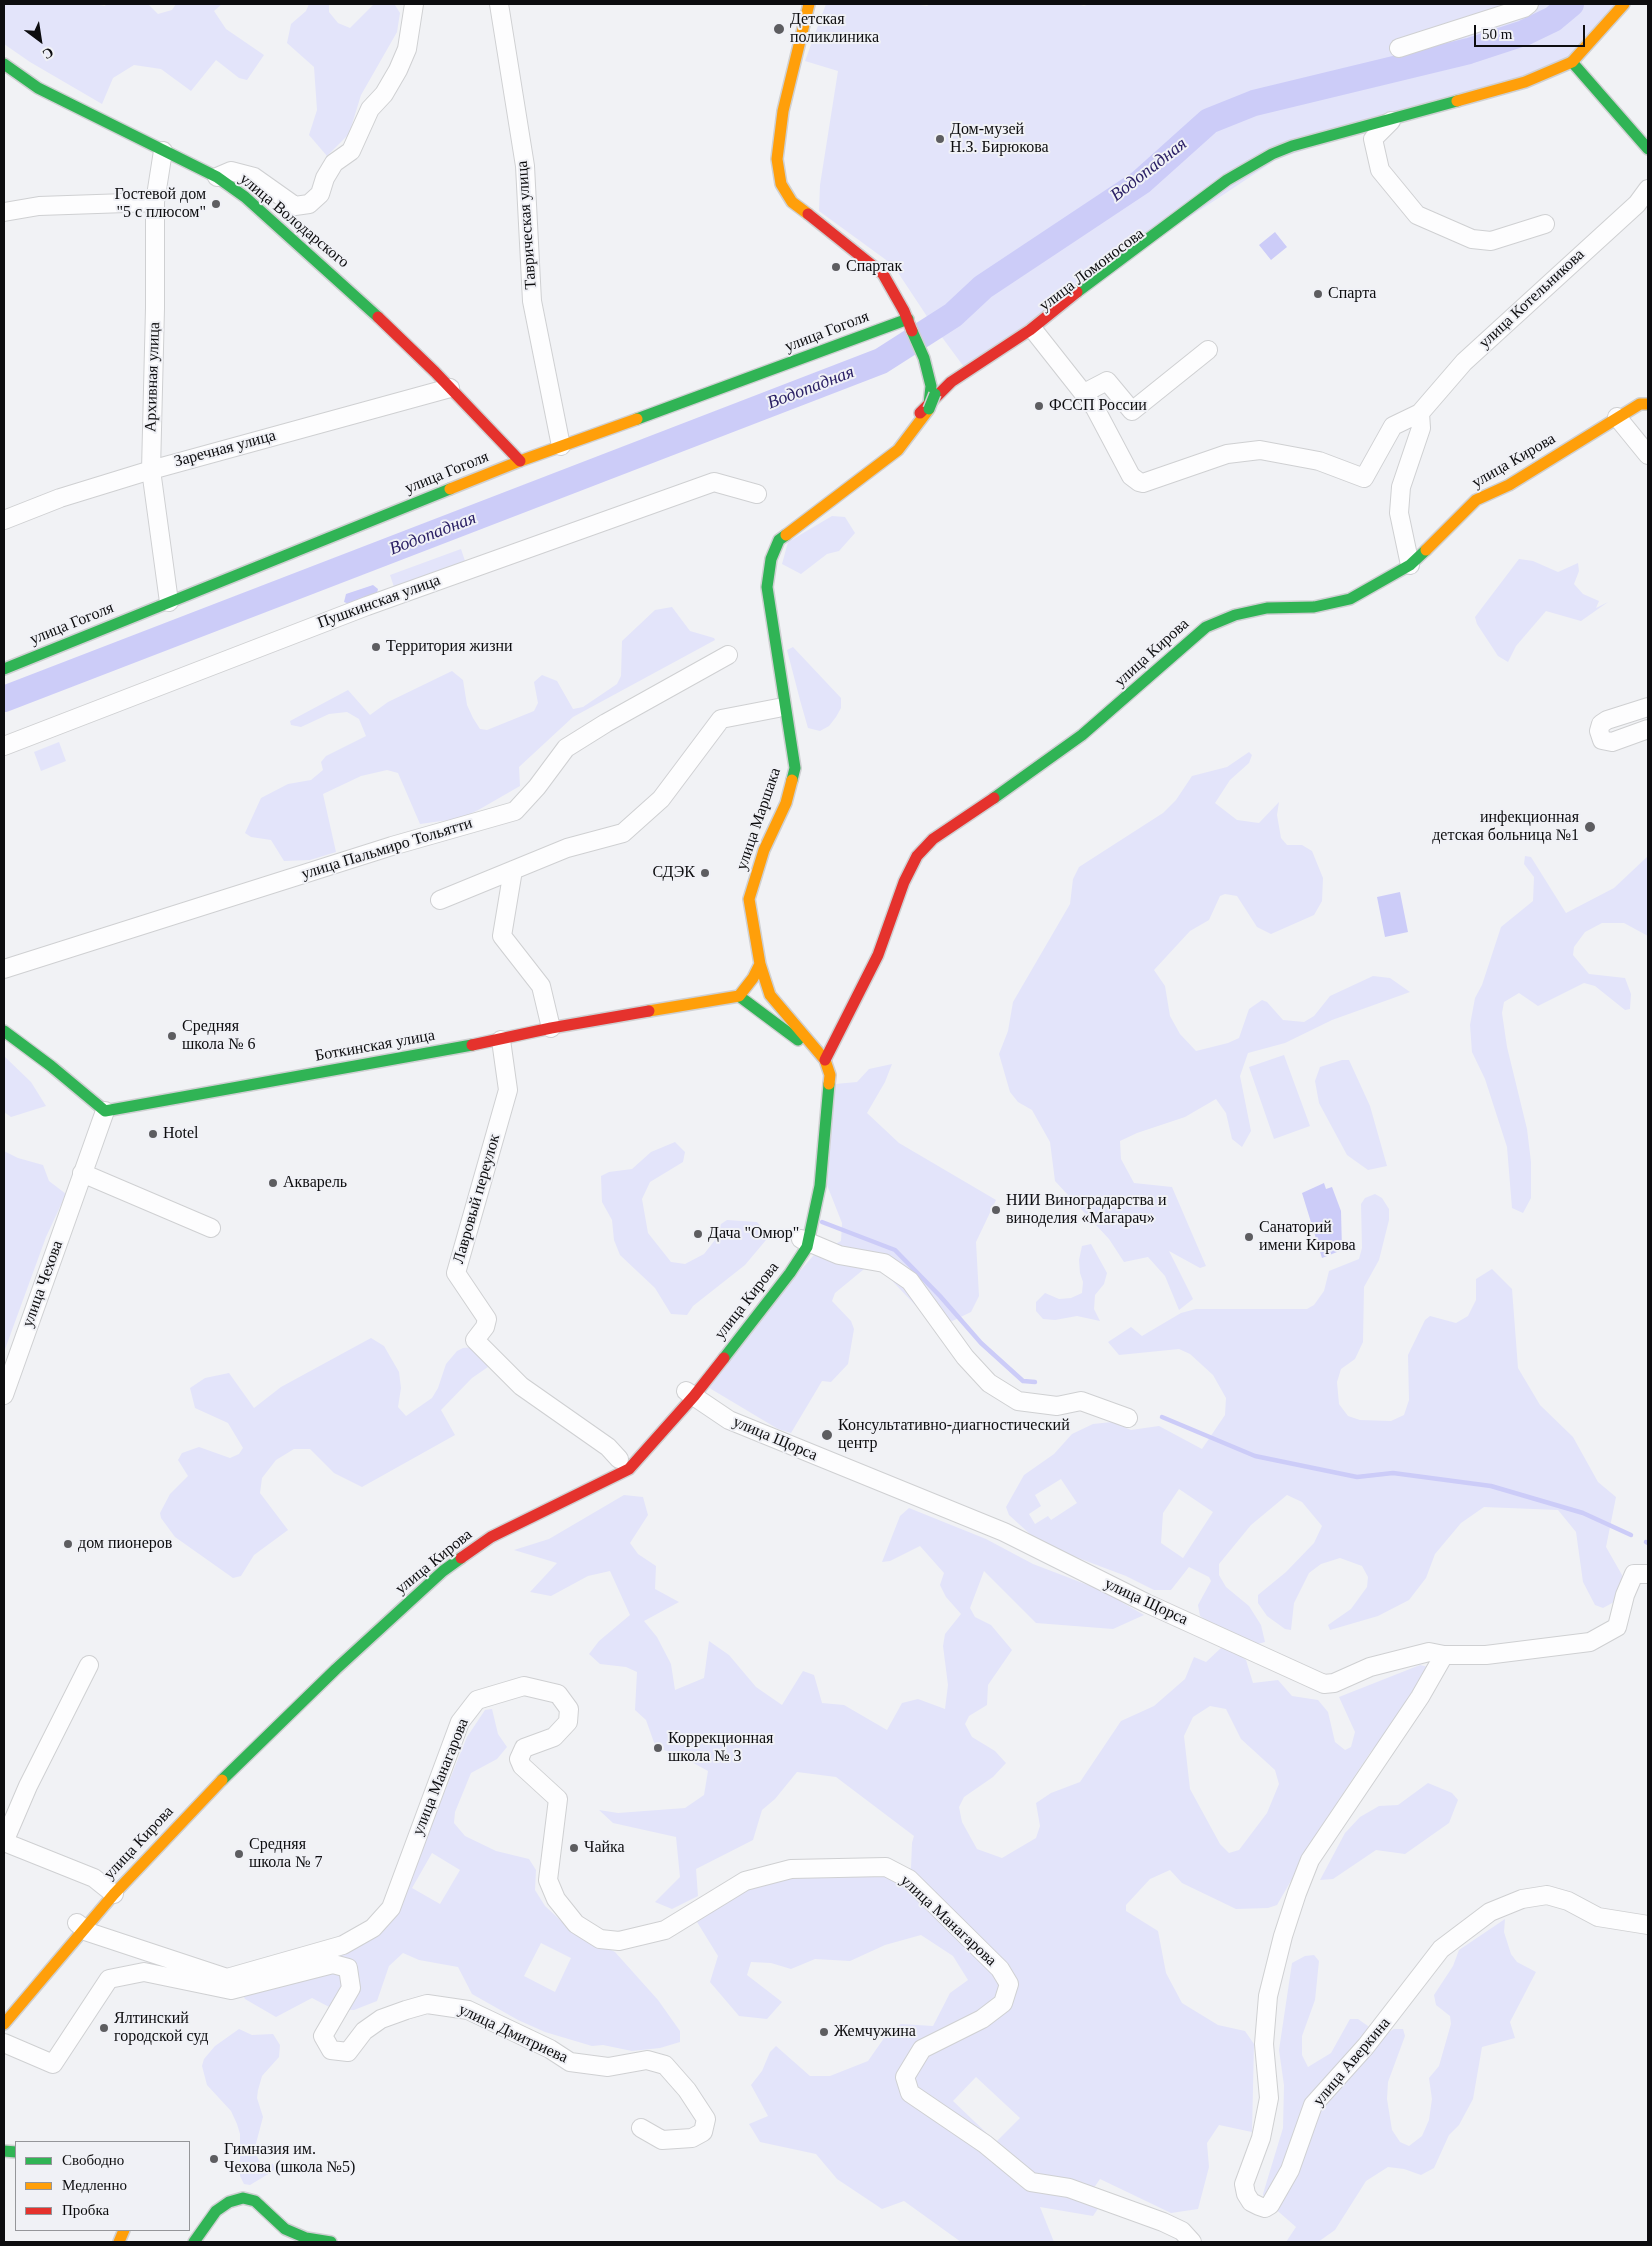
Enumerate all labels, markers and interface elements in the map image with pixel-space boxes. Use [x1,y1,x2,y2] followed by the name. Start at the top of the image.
[790,10,879,48] place label: Детская поликлиника
[15,15,65,65] north arrow
[1477,15,1588,47] scale bar
[772,22,786,36] marker: Детская поликлиника
[1482,26,1512,42] text: 50 m
[40,44,56,62] text: С
[950,120,1049,158] place label: Дом-музей Н.З. Бирюкова
[934,133,946,145] marker: Дом-музей Н.З. Бирюкова
[1106,133,1192,207] water label: Водопадная
[513,160,541,290] street label: Таврическая улица
[235,170,353,272] street label: улица Володарского
[115,185,206,223] place label: Гостевой дом "5 с плюсом"
[210,198,222,210] marker: Гостевой дом "5 с плюсом"
[1036,224,1148,316] street label: улица Ломоносова
[1475,245,1589,353] street label: улица Котельникова
[846,257,902,277] place label: Спартак
[830,261,842,273] marker: Спартак
[1328,284,1376,304] place label: Спарта
[1312,288,1324,300] marker: Спарта
[782,307,872,357] street label: улица Гоголя
[141,322,165,432] street label: Архивная улица
[765,362,857,414] water label: Водопадная
[1049,396,1147,416] place label: ФССП России
[1033,400,1045,412] marker: ФССП России
[172,426,278,472] street label: Заречная улица
[1469,429,1559,493] street label: улица Кирова
[402,447,492,499] street label: улица Гоголя
[387,508,479,560] water label: Водопадная
[315,571,443,633] street label: Пушкинская улица
[27,598,117,650] street label: улица Гоголя
[1111,615,1193,691] street label: улица Кирова
[386,637,513,657] place label: Территория жизни
[370,641,382,653] marker: Территория жизни
[733,765,785,873] street label: улица Маршака
[1432,808,1579,846] place label: инфекционная детская больница №1
[299,814,475,884] street label: улица Пальмиро Тольятти
[1583,820,1597,834] marker: инфекционная детская больница №1
[653,863,695,883] place label: СДЭК
[699,867,711,879] marker: СДЭК
[182,1017,255,1055] place label: Средняя школа № 6
[314,1026,436,1066] street label: Боткинская улица
[166,1030,178,1042] marker: Средняя школа № 6
[163,1124,199,1144] place label: Hotel
[147,1128,159,1140] marker: Hotel
[449,1132,505,1266] street label: Лавровый переулок
[283,1173,347,1193] place label: Акварель
[267,1177,279,1189] marker: Акварель
[1006,1191,1166,1229] place label: НИИ Виноградарства и виноделия «Магарач»
[990,1204,1002,1216] marker: НИИ Виноградарства и виноделия «Магарач»
[1259,1218,1356,1256] place label: Санаторий имени Кирова
[708,1224,799,1244] place label: Дача "Омюр"
[692,1228,704,1240] marker: Дача "Омюр"
[1243,1231,1255,1243] marker: Санаторий имени Кирова
[18,1238,68,1330] street label: улица Чехова
[711,1258,783,1344] street label: улица Кирова
[730,1413,820,1465] street label: улица Щорса
[838,1416,1070,1454] place label: Консультативно-диагностический центр
[820,1428,834,1442] marker: Консультативно-диагностический центр
[392,1525,476,1599] street label: улица Кирова
[78,1534,172,1554] place label: дом пионеров
[62,1538,74,1550] marker: дом пионеров
[1101,1574,1191,1630] street label: улица Щорса
[409,1716,473,1838] street label: улица Манагарова
[668,1729,773,1767] place label: Коррекционная школа № 3
[652,1742,664,1754] marker: Коррекционная школа № 3
[100,1802,178,1884] street label: улица Кирова
[249,1835,322,1873] place label: Средняя школа № 7
[584,1838,625,1858] place label: Чайка
[568,1842,580,1854] marker: Чайка
[233,1848,245,1860] marker: Средняя школа № 7
[896,1871,1000,1971] street label: улица Манагарова
[455,2000,571,2068] street label: улица Дмитриева
[114,2009,208,2047] place label: Ялтинский городской суд
[1309,2014,1395,2110] street label: улица Аверкина
[98,2022,110,2034] marker: Ялтинский городской суд
[834,2022,916,2042] place label: Жемчужина
[818,2026,830,2038] marker: Жемчужина
[224,2140,355,2178] place label: Гимназия им. Чехова (школа №5)
[15,2141,190,2231] legend
[62,2152,124,2168] text: Свободно
[208,2153,220,2165] marker: Гимназия им. Чехова (школа №5)
[62,2177,127,2193] text: Медленно
[62,2202,109,2218] text: Пробка

